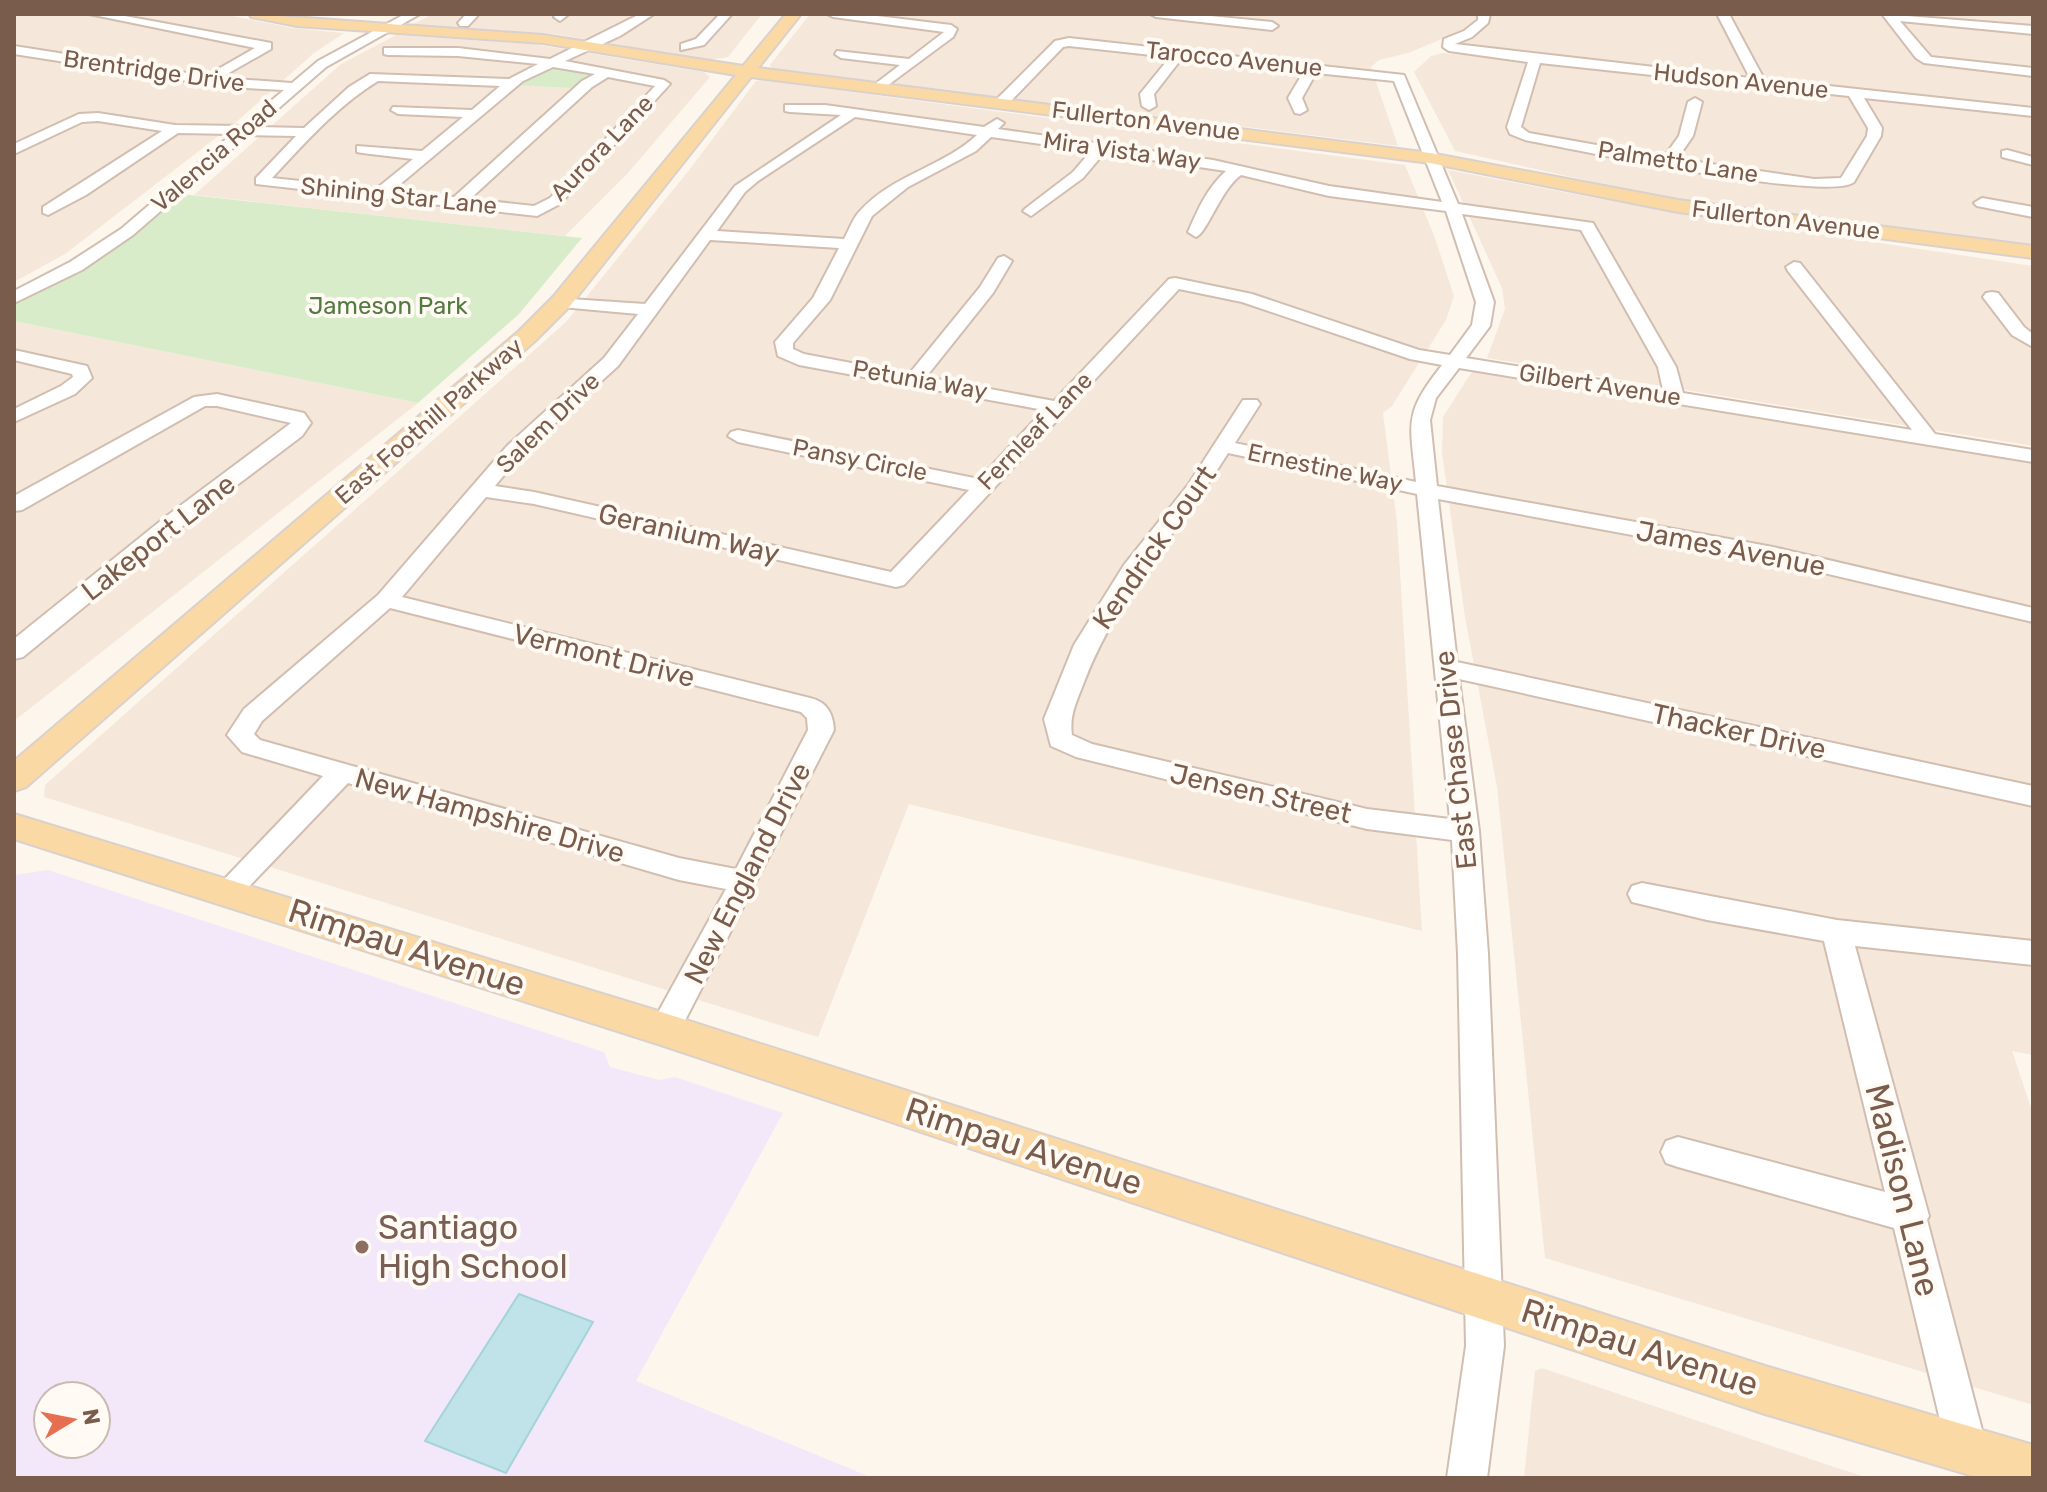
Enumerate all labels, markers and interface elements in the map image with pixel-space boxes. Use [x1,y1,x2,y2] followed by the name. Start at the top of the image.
[1144,36,1324,82] street label: Tarocco Avenue
[62,44,246,98] street label: Brentridge Drive
[1652,58,1830,104] street label: Hudson Avenue
[545,89,659,207] street label: Aurora Lane
[146,94,282,218] street label: Valencia Road
[1050,96,1242,146] street label: Fullerton Avenue
[1041,126,1203,176] street label: Mira Vista Way
[1596,135,1760,189] street label: Palmetto Lane
[299,172,499,220] street label: Shining Star Lane
[1690,195,1882,245] street label: Fullerton Avenue
[308,292,468,320] park label: Jameson Park
[330,332,528,510] street label: East Foothill Parkway
[850,354,990,406] street label: Petunia Way
[1517,358,1683,412] street label: Gilbert Avenue
[972,366,1098,496] street label: Fernleaf Lane
[491,367,605,479] street label: Salem Drive
[790,433,930,487] street label: Pansy Circle
[1245,438,1405,498] street label: Ernestine Way
[1086,459,1223,636] street label: Kendrick Court
[75,467,242,608] street label: Lakeport Lane
[595,497,783,570] street label: Geranium Way
[1633,514,1828,583] street label: James Avenue
[510,617,698,694] street label: Vermont Drive
[1428,649,1483,871] street label: East Chase Drive
[1649,697,1829,766] street label: Thacker Drive
[677,757,818,990] street label: New England Drive
[1167,757,1355,830] street label: Jensen Street
[351,761,628,870] street label: New Hampshire Drive
[283,890,531,1005] street label: Rimpau Avenue
[1856,1080,1949,1301] street label: Madison Lane
[900,1089,1148,1204] street label: Rimpau Avenue
[378,1207,568,1287] place label: Santiago High School
[353,1238,371,1256] marker: Santiago High School
[1516,1290,1764,1405] street label: Rimpau Avenue
[32,1380,112,1460] north arrow
[77,1406,106,1427] text: N

